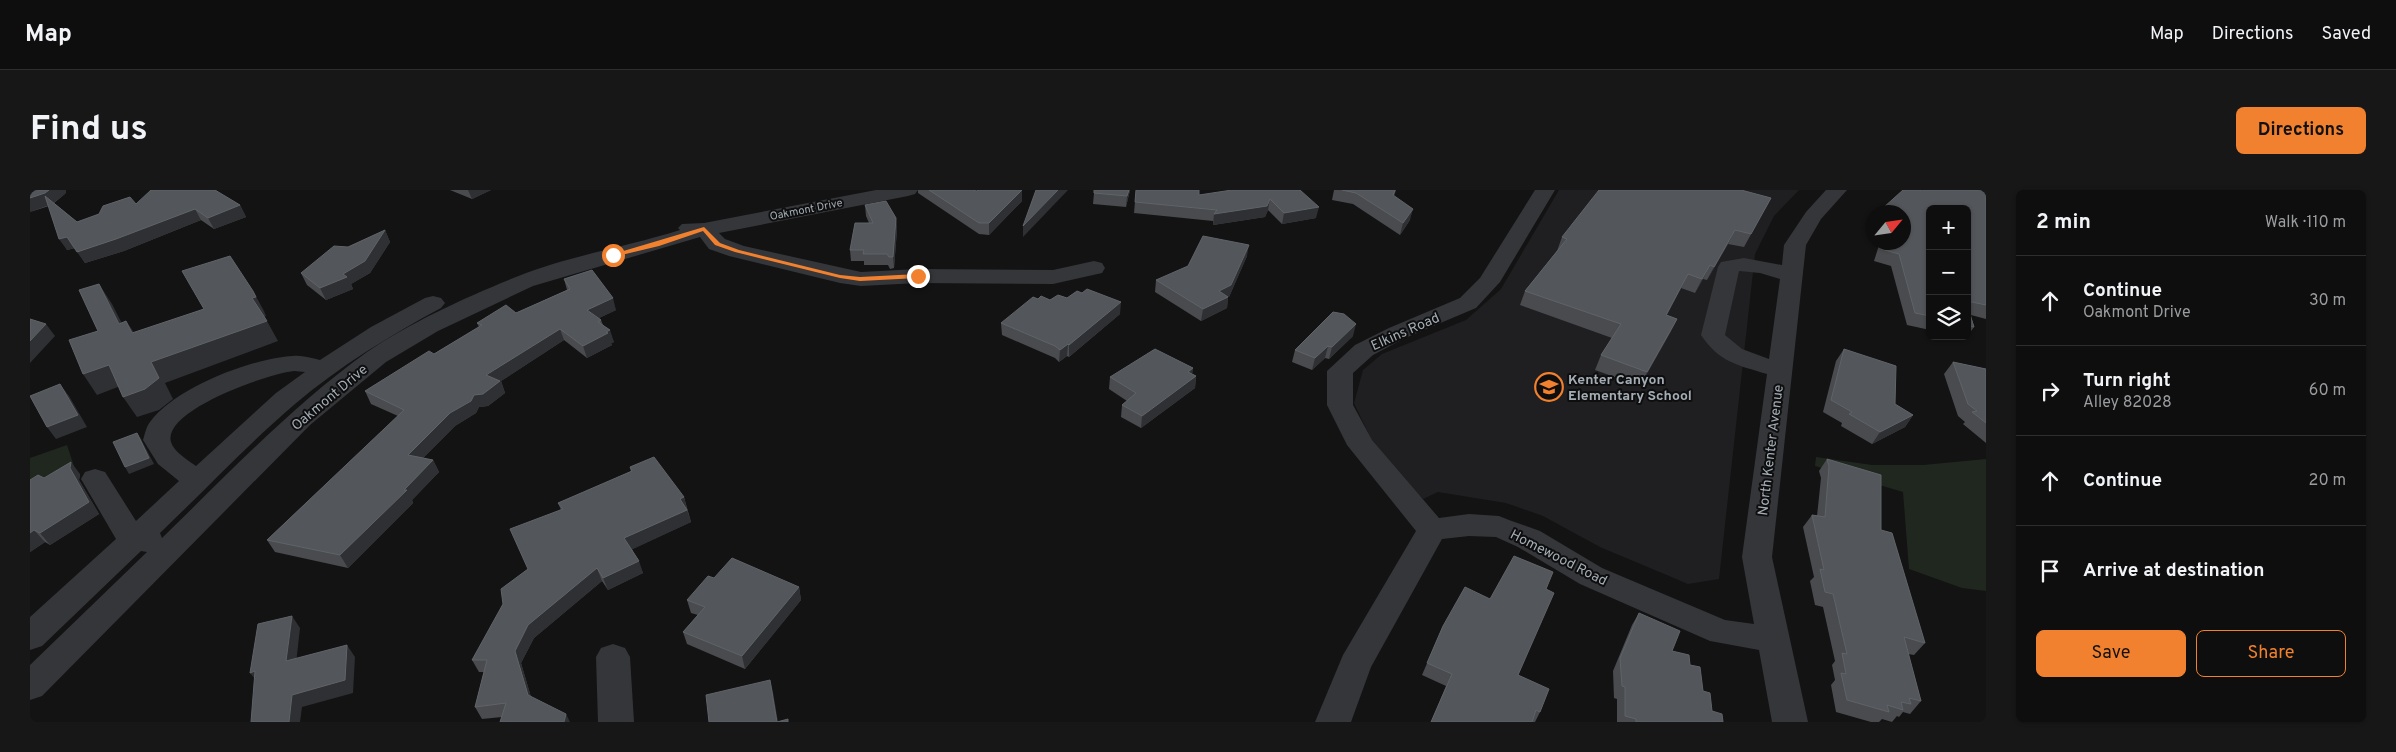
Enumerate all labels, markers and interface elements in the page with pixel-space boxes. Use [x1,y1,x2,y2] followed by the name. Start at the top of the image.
[25,20,72,50] text: Map
[2150,23,2184,46] text: Map
[2212,23,2294,46] text: Directions
[2322,23,2371,46] text: Saved
[2236,107,2366,154] button: Directions
[30,108,148,152] text: Find us
[769,196,844,224] street label: Oakmont Drive
[1866,205,1911,250] north arrow
[1926,205,1971,340] map controls
[1926,205,1971,250] button: +
[2036,209,2091,236] text: 2 min
[2265,213,2346,233] text: Walk · 110 m
[602,244,625,267] route start
[1926,250,1971,295] button: −
[907,265,930,288] route end
[2083,279,2162,303] text: Continue
[2036,287,2064,315] icon: ahead
[2309,291,2346,311] text: 30 m
[1926,295,1971,340] button: layers
[2083,303,2191,323] text: Oakmont Drive
[1369,310,1443,355] street label: Elkins Road
[288,361,371,435] street label: Oakmont Drive
[2083,369,2171,393] text: Turn right
[1534,372,1564,402] school or university icon: Kenter Canyon Elementary School
[1568,372,1692,405] place label: Kenter Canyon Elementary School
[2036,377,2064,405] icon: right
[2309,381,2346,401] text: 60 m
[1755,384,1788,517] street label: North Kenter Avenue
[2083,393,2172,413] text: Alley 82028
[2036,467,2064,495] icon: ahead
[2083,469,2162,493] text: Continue
[2309,471,2346,491] text: 20 m
[1507,527,1610,590] street label: Homewood Road
[2036,557,2064,585] icon: arrive
[2083,559,2264,583] text: Arrive at destination
[2036,630,2186,677] button: Save
[2196,630,2346,677] button: Share

